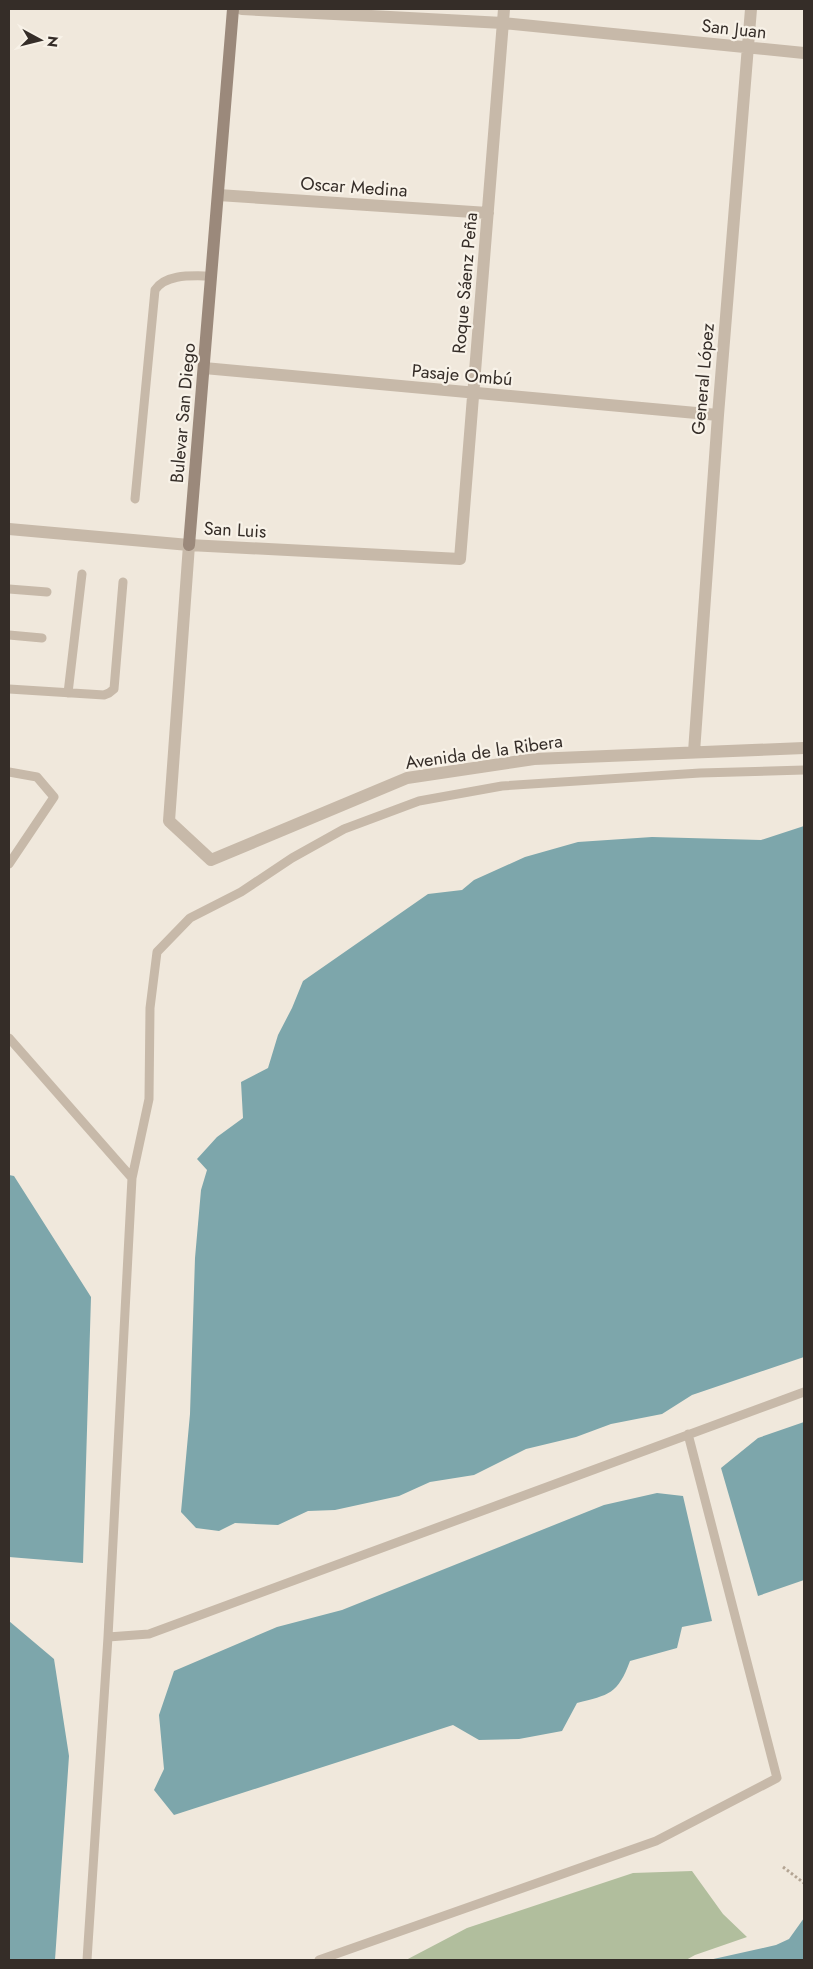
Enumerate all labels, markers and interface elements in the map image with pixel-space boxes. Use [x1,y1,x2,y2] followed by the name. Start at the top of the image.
[700,13,768,45] street label: San Juan
[15,15,65,65] north arrow
[42,35,64,48] text: N
[300,170,408,204] street label: Oscar Medina
[446,211,484,355] street label: Roque Sáenz Peña
[685,321,721,436] street label: General López
[164,342,202,484] street label: Bulevar San Diego
[411,358,513,392] street label: Pasaje Ombú
[203,515,267,545] street label: San Luis
[404,728,564,776] street label: Avenida de la Ribera

